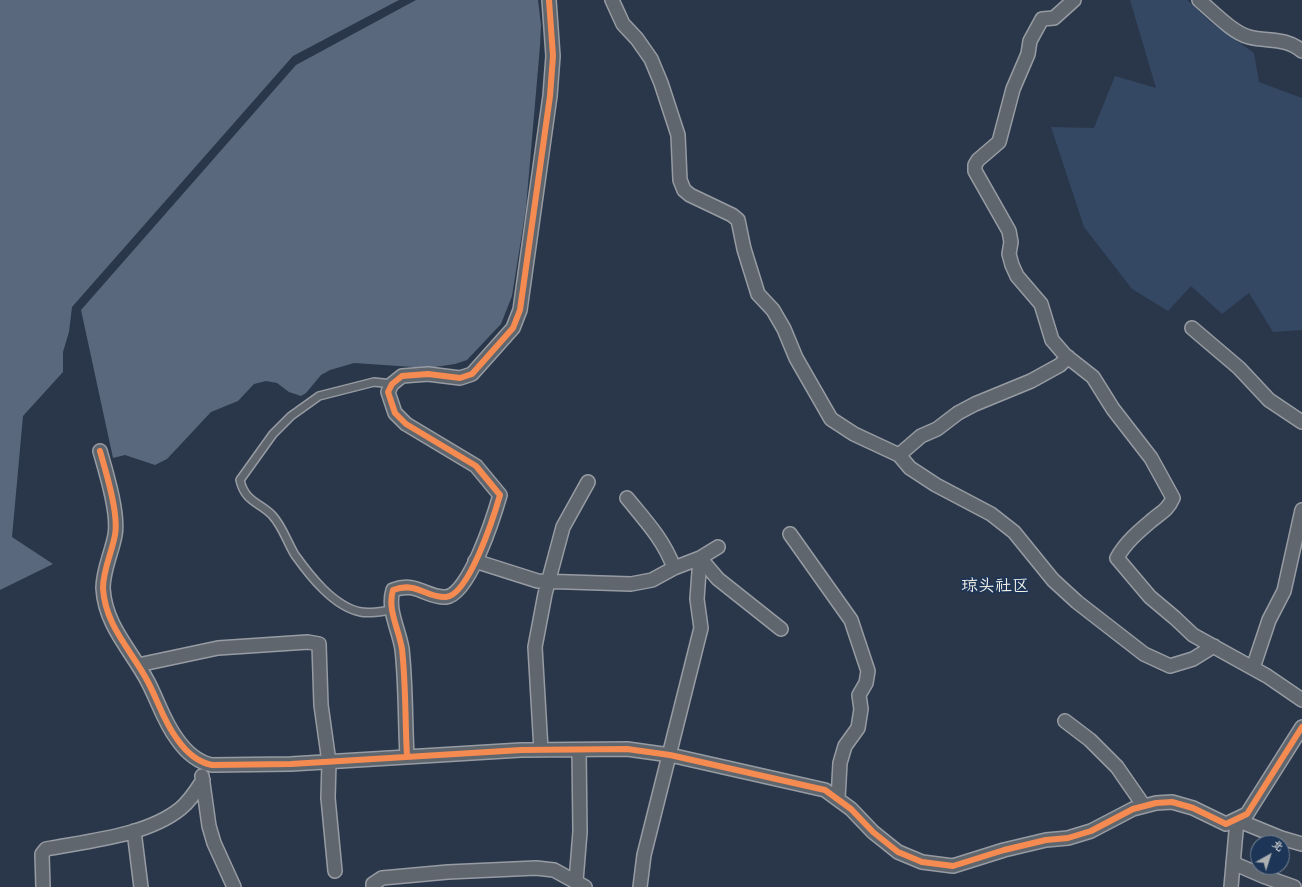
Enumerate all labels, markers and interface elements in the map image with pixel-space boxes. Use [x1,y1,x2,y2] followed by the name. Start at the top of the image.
[961,579,1029,599] district label: 琼头社区
[1250,835,1290,875] north arrow
[1268,837,1286,856] text: 北

